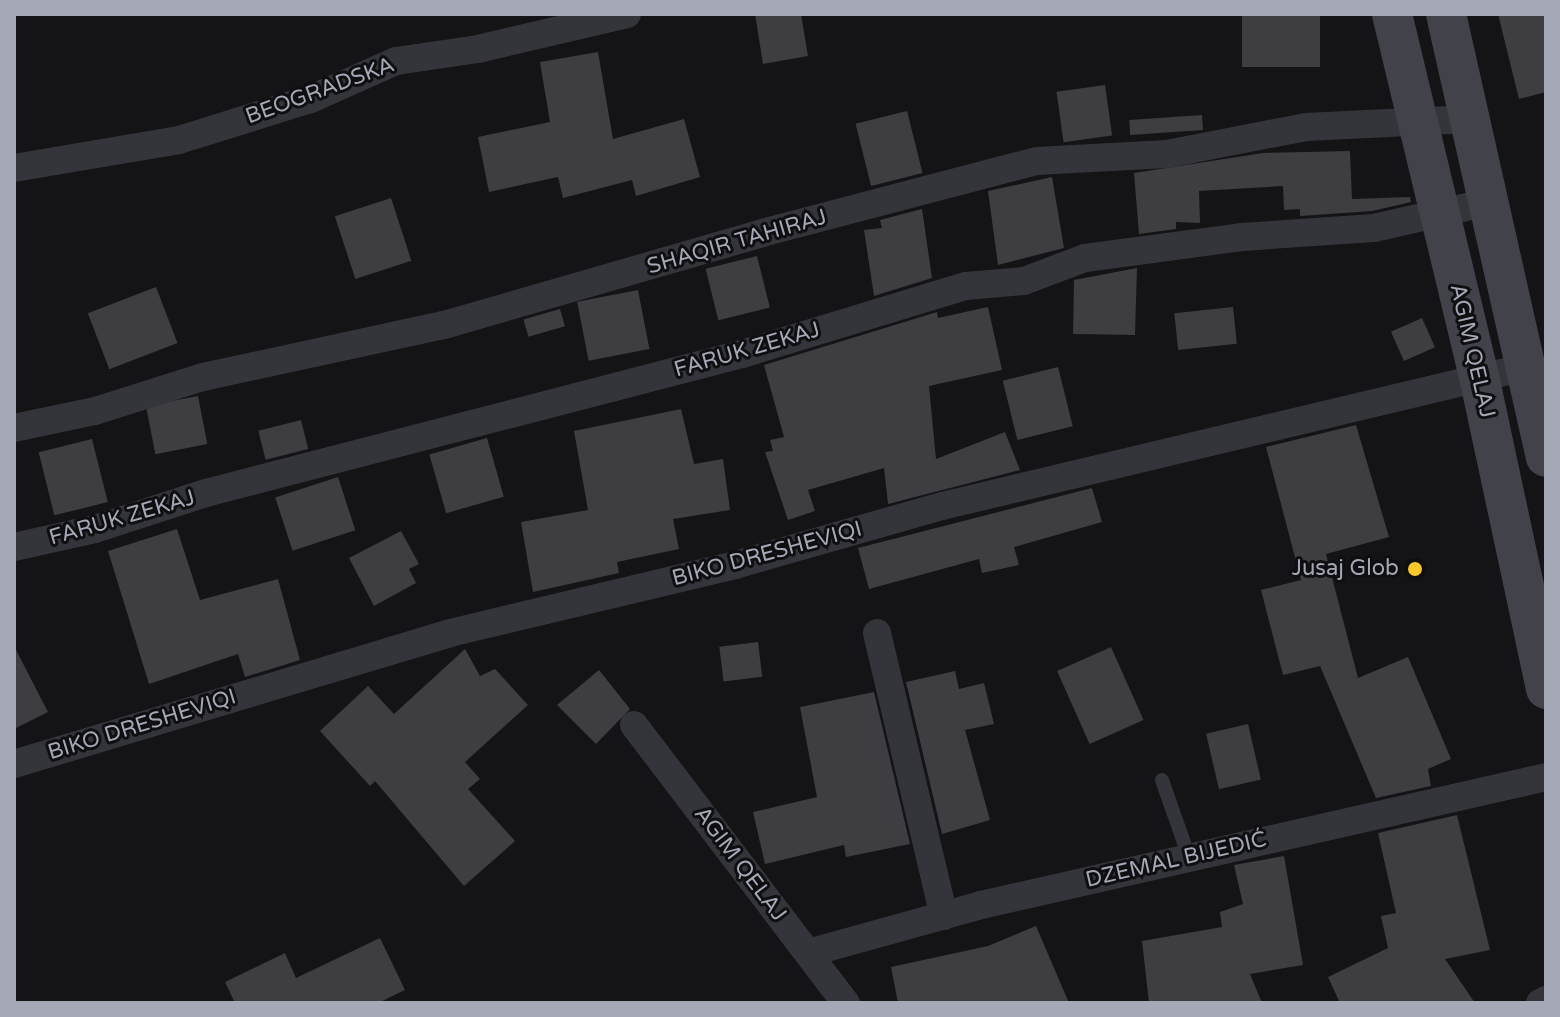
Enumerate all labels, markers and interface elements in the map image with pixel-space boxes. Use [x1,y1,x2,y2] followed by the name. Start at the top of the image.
[242,52,398,130] street label: BEOGRADSKA
[644,204,830,280] street label: SHAQIR TAHIRAJ
[1444,281,1500,421] street label: AGIM QELAJ
[671,317,823,383] street label: FARUK ZEKAJ
[46,485,198,551] street label: FARUK ZEKAJ
[669,516,865,592] street label: BIKO DRESHEVIQI
[1292,556,1399,582] place label: Jusaj Glob
[1406,560,1424,578] marker: Jusaj Glob
[45,684,239,766] street label: BIKO DRESHEVIQI
[688,801,792,927] street label: AGIM QELAJ
[1083,826,1269,894] street label: DZEMAL BIJEDIĆ

